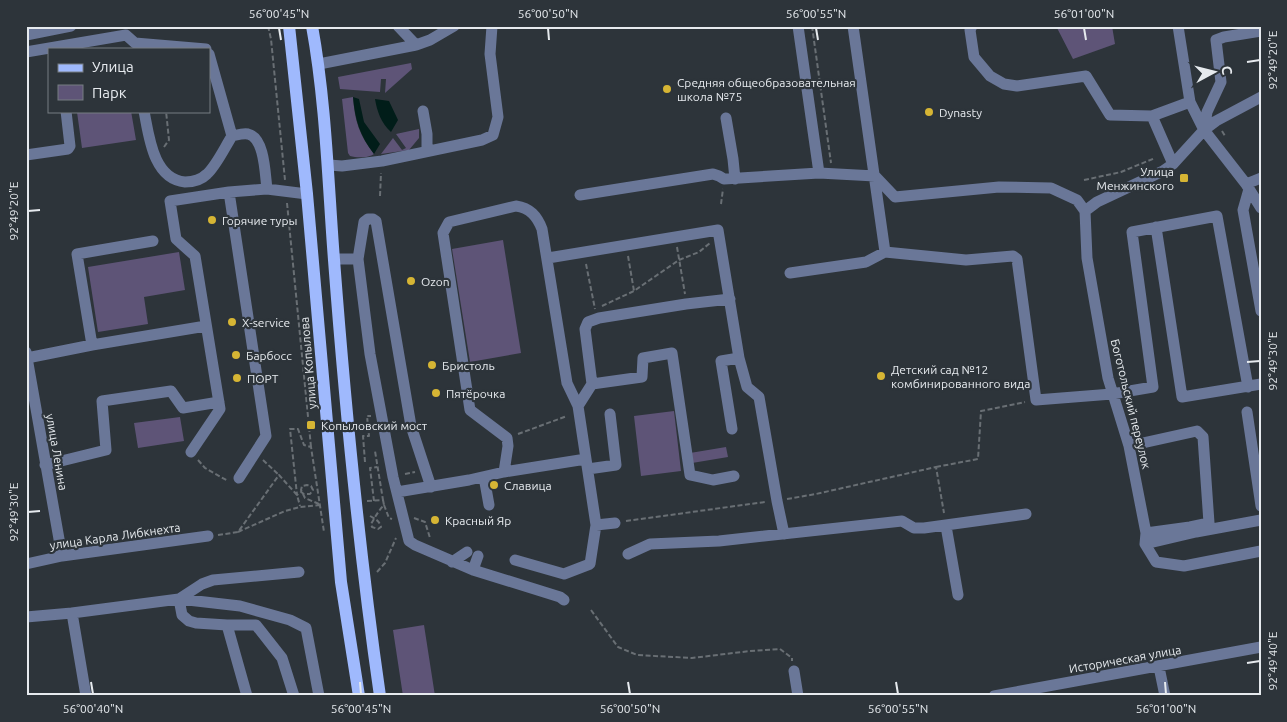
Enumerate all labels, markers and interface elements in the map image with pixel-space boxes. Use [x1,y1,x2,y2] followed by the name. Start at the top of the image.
[249,7,309,20] text: 56°00'45"N
[518,7,578,20] text: 56°00'50"N
[786,7,846,20] text: 56°00'55"N
[1054,7,1114,20] text: 56°01'00"N
[1266,30,1279,89] text: 92°49'20"E
[48,48,210,112] legend
[1190,48,1240,98] north arrow
[92,58,134,75] text: Улица
[1218,65,1235,76] text: С
[677,76,856,103] place label: Средняя общеобразовательная школа №75
[661,83,673,95] marker: Средняя общеобразовательная школа №75
[92,84,127,101] text: Парк
[923,106,935,118] marker: Dynasty
[939,106,982,119] place label: Dynasty
[1097,165,1174,192] place label: Улица Менжинского
[1178,172,1190,184] marker: Улица Менжинского
[7,181,20,240] text: 92°49'20"E
[206,214,218,226] marker: Горячие туры
[222,214,297,227] place label: Горячие туры
[405,275,417,287] marker: Ozon
[421,275,450,288] place label: Ozon
[226,316,238,328] marker: X-service
[242,316,290,329] place label: X-service
[297,316,319,410] street label: улица Копылова
[1266,331,1279,390] text: 92°49'30"E
[1109,338,1153,470] street label: Боготольский переулок
[230,349,242,361] marker: Барбосс
[246,349,292,362] place label: Барбосс
[426,359,438,371] marker: Бристоль
[442,359,495,372] place label: Бристоль
[891,363,1030,390] place label: Детский сад №12 комбинированного вида
[875,370,887,382] marker: Детский сад №12 комбинированного вида
[231,372,243,384] marker: ПОРТ
[247,372,279,385] place label: ПОРТ
[430,387,442,399] marker: Пятёрочка
[446,387,505,400] place label: Пятёрочка
[44,413,70,491] street label: улица Ленина
[305,419,317,431] marker: Копыловский мост
[321,419,428,432] place label: Копыловский мост
[488,479,500,491] marker: Славица
[504,479,552,492] place label: Славица
[7,482,20,541] text: 92°49'30"E
[429,514,441,526] marker: Красный Яр
[445,514,511,527] place label: Красный Яр
[49,520,181,552] street label: улица Карла Либкнехта
[1266,631,1279,690] text: 92°49'40"E
[1068,643,1182,675] street label: Историческая улица
[63,702,123,715] text: 56°00'40"N
[331,702,391,715] text: 56°00'45"N
[600,702,660,715] text: 56°00'50"N
[868,702,928,715] text: 56°00'55"N
[1136,702,1196,715] text: 56°01'00"N

